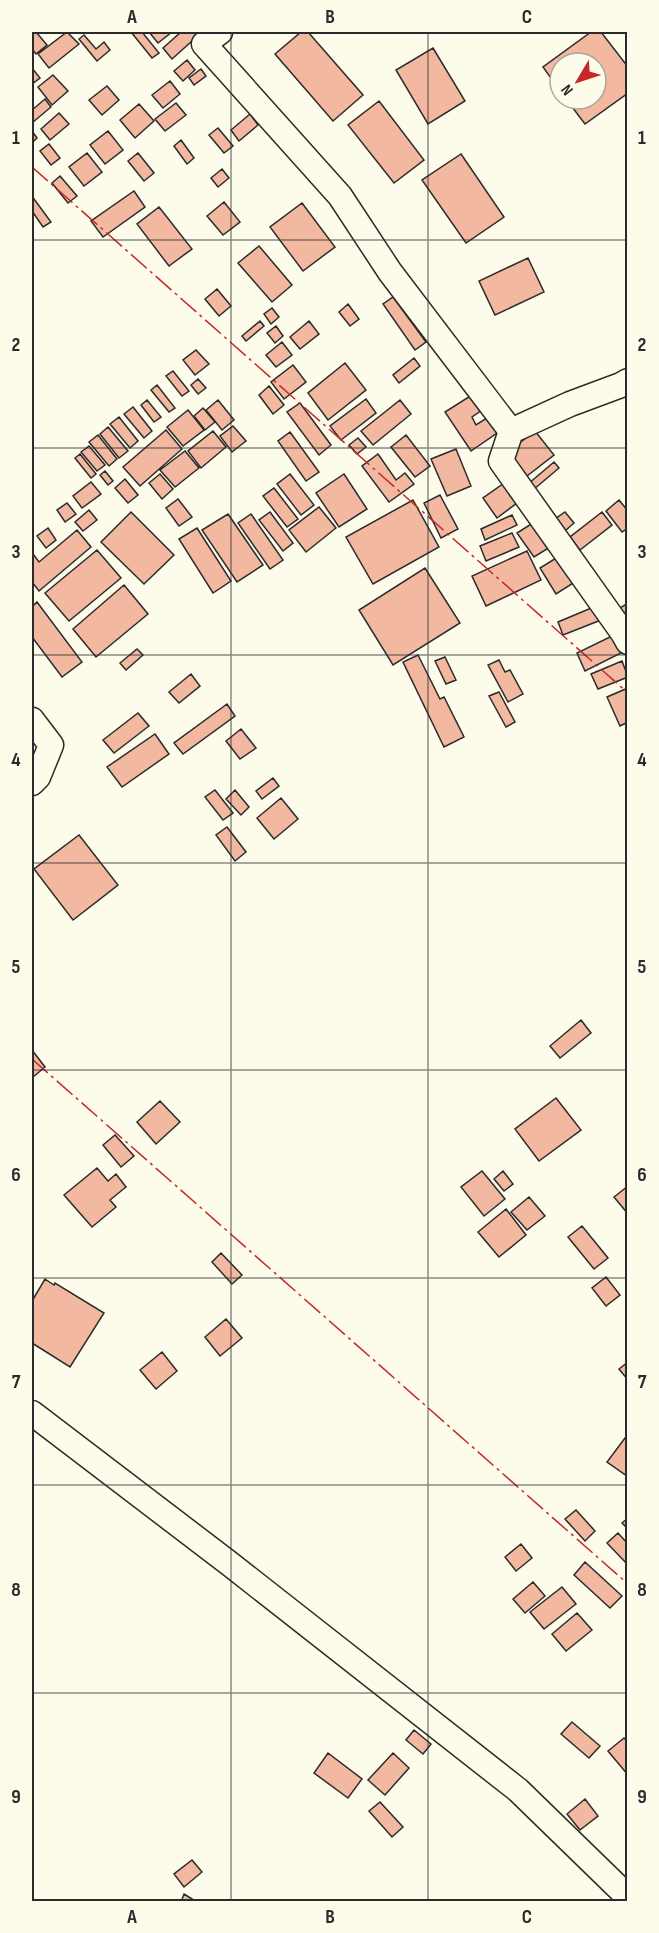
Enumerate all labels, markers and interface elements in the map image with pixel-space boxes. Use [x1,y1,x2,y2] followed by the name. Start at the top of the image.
[126,5,137,29] text: A
[325,5,335,29] text: B
[522,5,532,29] text: C
[548,51,608,111] north arrow
[557,80,578,99] text: N
[12,126,20,150] text: 1
[638,126,646,150] text: 1
[12,333,20,357] text: 2
[638,333,646,357] text: 2
[12,540,21,564] text: 3
[638,540,647,564] text: 3
[11,748,21,772] text: 4
[637,748,647,772] text: 4
[12,955,21,979] text: 5
[638,955,647,979] text: 5
[11,1163,21,1187] text: 6
[637,1163,647,1187] text: 6
[12,1370,21,1394] text: 7
[638,1370,647,1394] text: 7
[11,1578,21,1602] text: 8
[637,1578,647,1602] text: 8
[11,1785,21,1809] text: 9
[637,1785,647,1809] text: 9
[126,1905,137,1929] text: A
[325,1905,335,1929] text: B
[522,1905,532,1929] text: C

